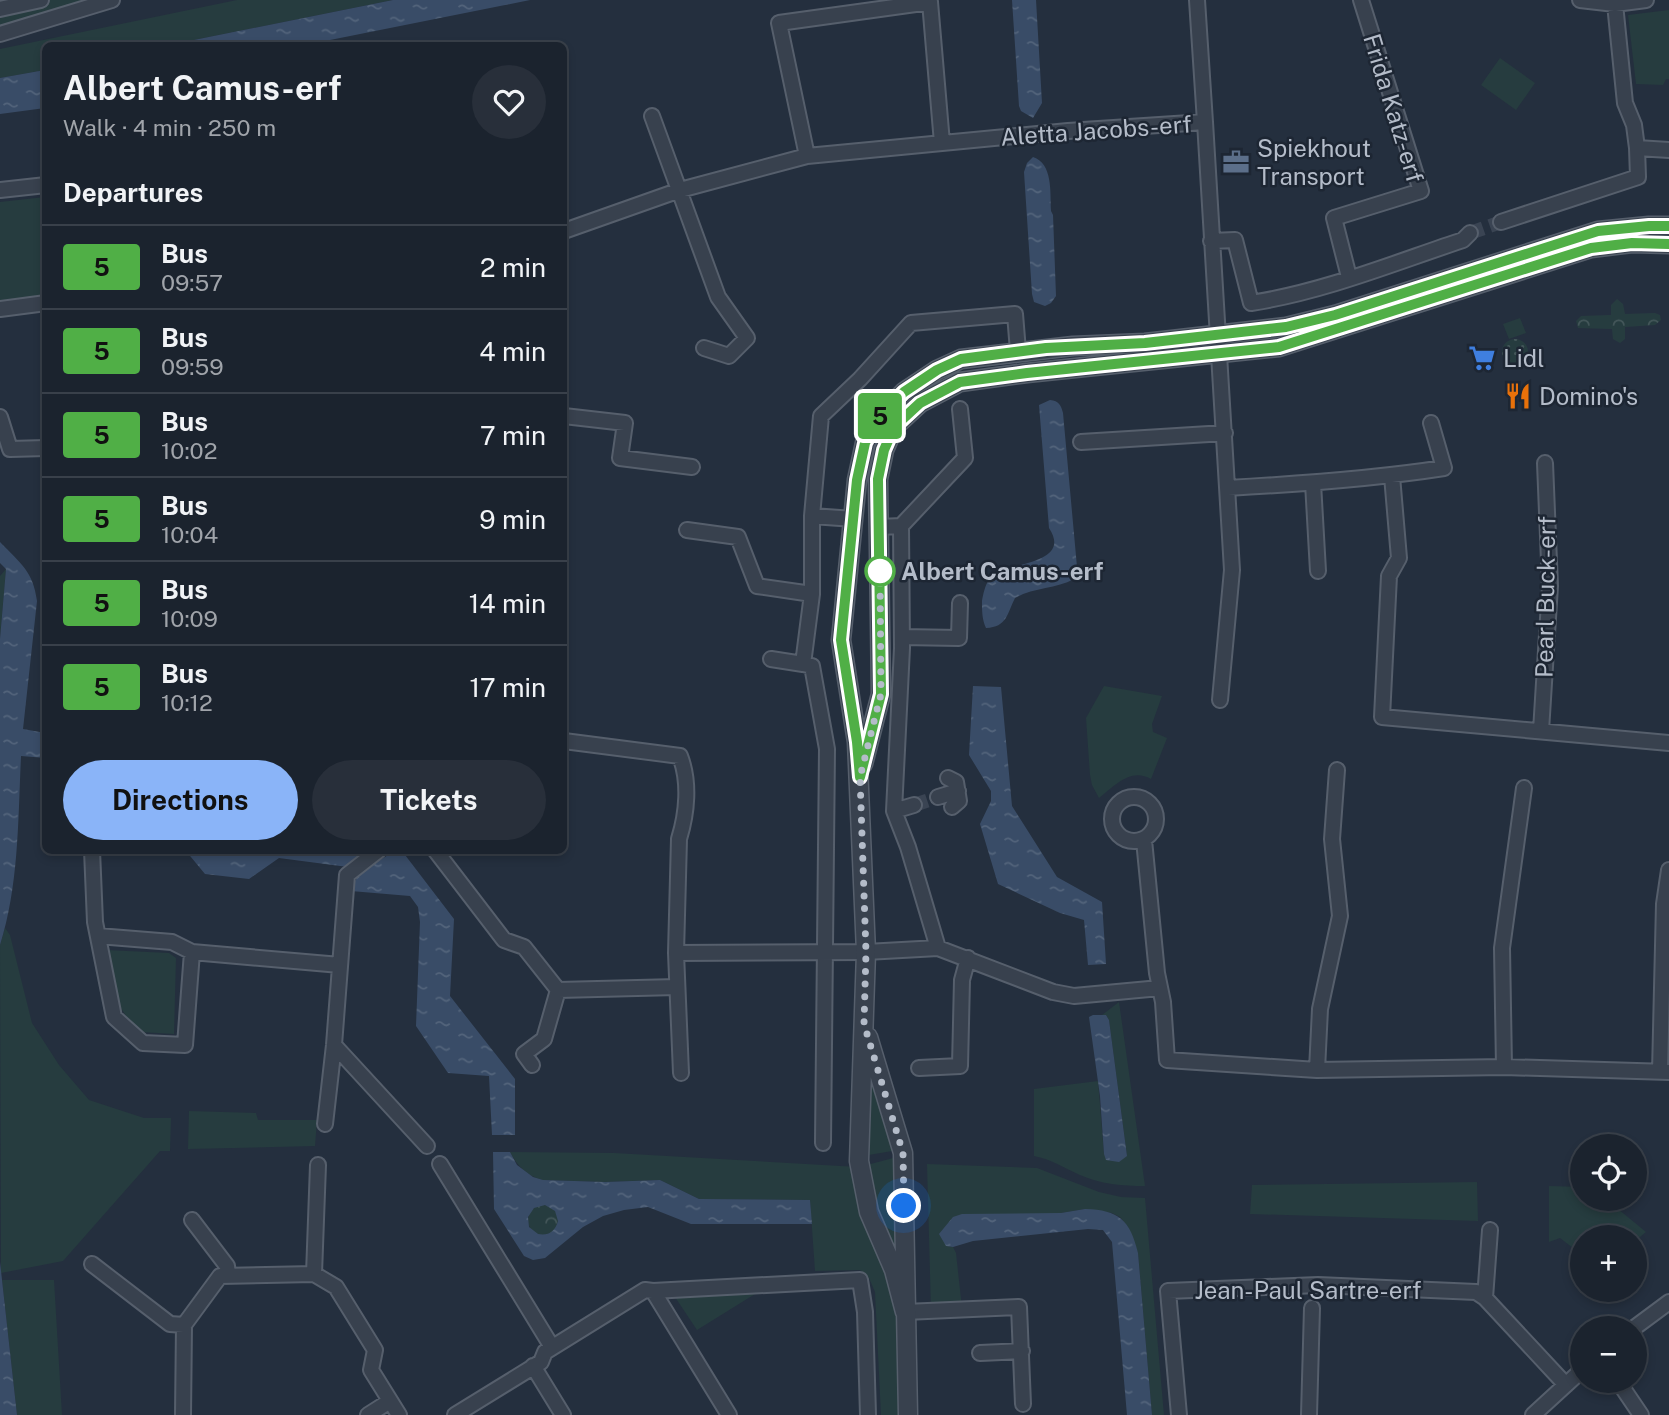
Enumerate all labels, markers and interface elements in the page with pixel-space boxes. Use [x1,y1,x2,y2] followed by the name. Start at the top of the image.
[1358,30,1430,186] street label: Frida Katz-erf
[472,65,546,139] button: heart
[63,69,341,107] text: Albert Camus-erf
[999,109,1193,151] street label: Aletta Jacobs-erf
[63,114,276,141] text: Walk · 4 min · 250 m
[1257,134,1371,190] place label: Spiekhout Transport
[1221,147,1251,177] office icon: Spiekhout Transport
[63,177,203,208] text: Departures
[161,238,208,269] text: Bus
[480,252,546,283] text: 2 min
[93,253,110,281] text: 5
[161,269,223,296] text: 09:57
[161,322,208,353] text: Bus
[479,336,546,367] text: 4 min
[93,337,110,365] text: 5
[1467,343,1497,373] supermarket icon: Lidl
[1503,344,1545,372] place label: Lidl
[161,353,224,380] text: 09:59
[1503,381,1533,411] restaurant icon: Domino's
[1539,382,1638,410] place label: Domino's
[857,393,903,439] line badge: 5
[872,402,888,430] text: 5
[161,406,208,437] text: Bus
[480,420,546,451] text: 7 min
[93,421,110,449] text: 5
[161,437,217,464] text: 10:02
[161,490,208,521] text: Bus
[479,504,546,535] text: 9 min
[93,505,110,533] text: 5
[1530,516,1560,678] street label: Pearl Buck-erf
[161,521,218,548] text: 10:04
[865,556,895,586] marker: Albert Camus-erf
[901,557,1104,585] place label: Albert Camus-erf
[161,574,208,605] text: Bus
[469,588,546,619] text: 14 min
[93,589,110,617] text: 5
[161,605,218,632] text: 10:09
[161,658,208,689] text: Bus
[469,672,546,703] text: 17 min
[93,673,110,701] text: 5
[161,689,213,716] text: 10:12
[63,760,298,840] button: Directions
[312,760,546,840] button: Tickets
[1570,1134,1647,1393] map controls
[1570,1134,1647,1211] button: locate
[886,1188,921,1223] your location
[1570,1225,1647,1302] button: +
[1194,1276,1422,1304] street label: Jean-Paul Sartre-erf
[1570,1316,1647,1393] button: −

